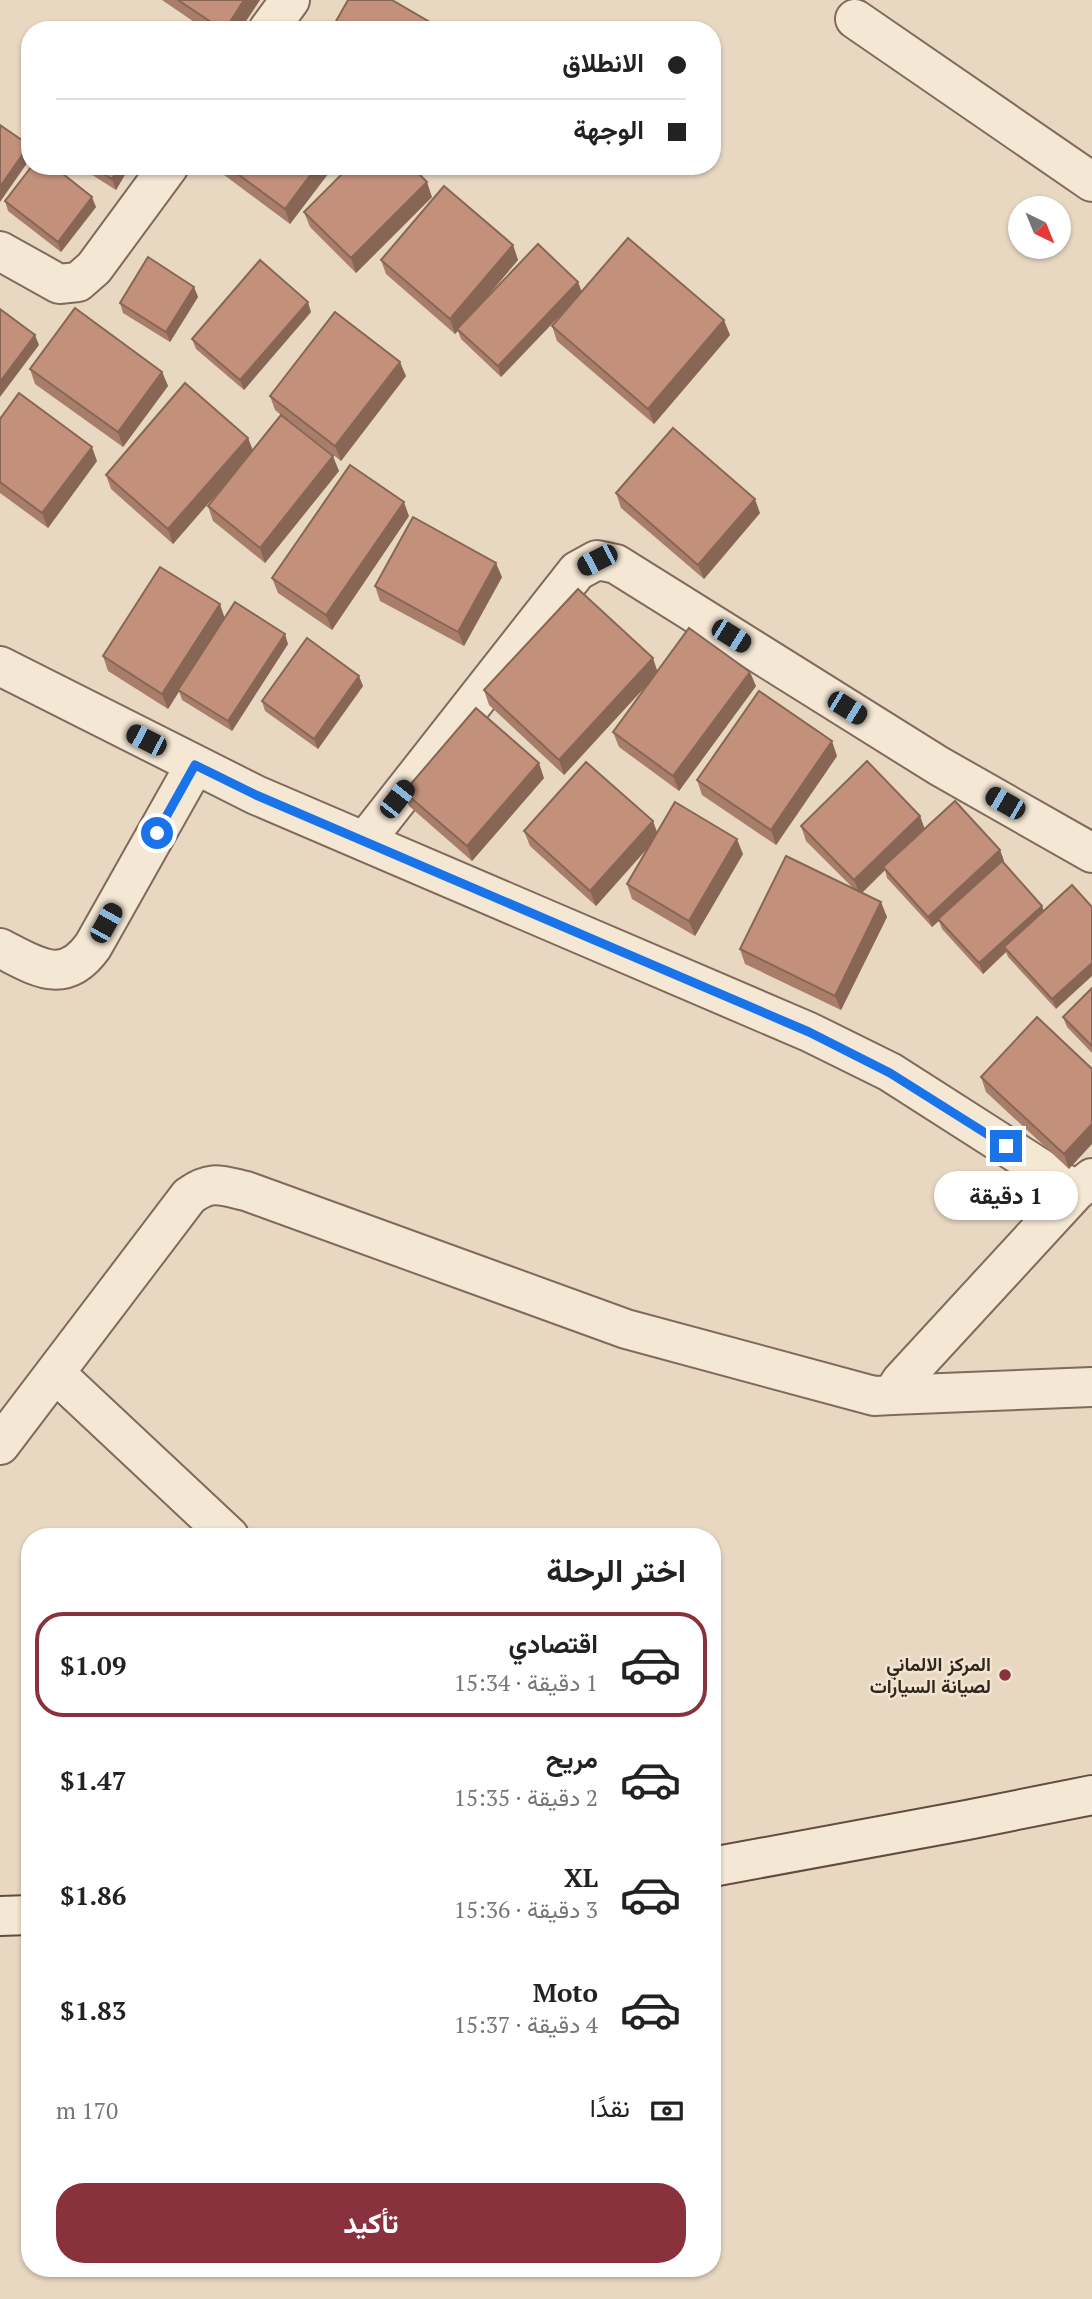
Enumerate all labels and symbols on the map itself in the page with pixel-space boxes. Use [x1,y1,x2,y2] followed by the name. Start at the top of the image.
[1008,196,1071,259] north arrow
[574,541,621,579] car
[708,616,755,656] car
[824,688,871,728] car
[123,721,170,759] car
[376,776,419,822] car
[982,783,1029,823] car
[141,817,173,849] route start
[87,900,126,946] car
[990,1130,1022,1162] route end
[934,1170,1078,1220] callout: 1 دقيقة
[870,1651,991,1699] place label: المركز الالماني لصيانة السيارات
[997,1667,1013,1683] marker: المركز الالماني لصيانة السيارات

